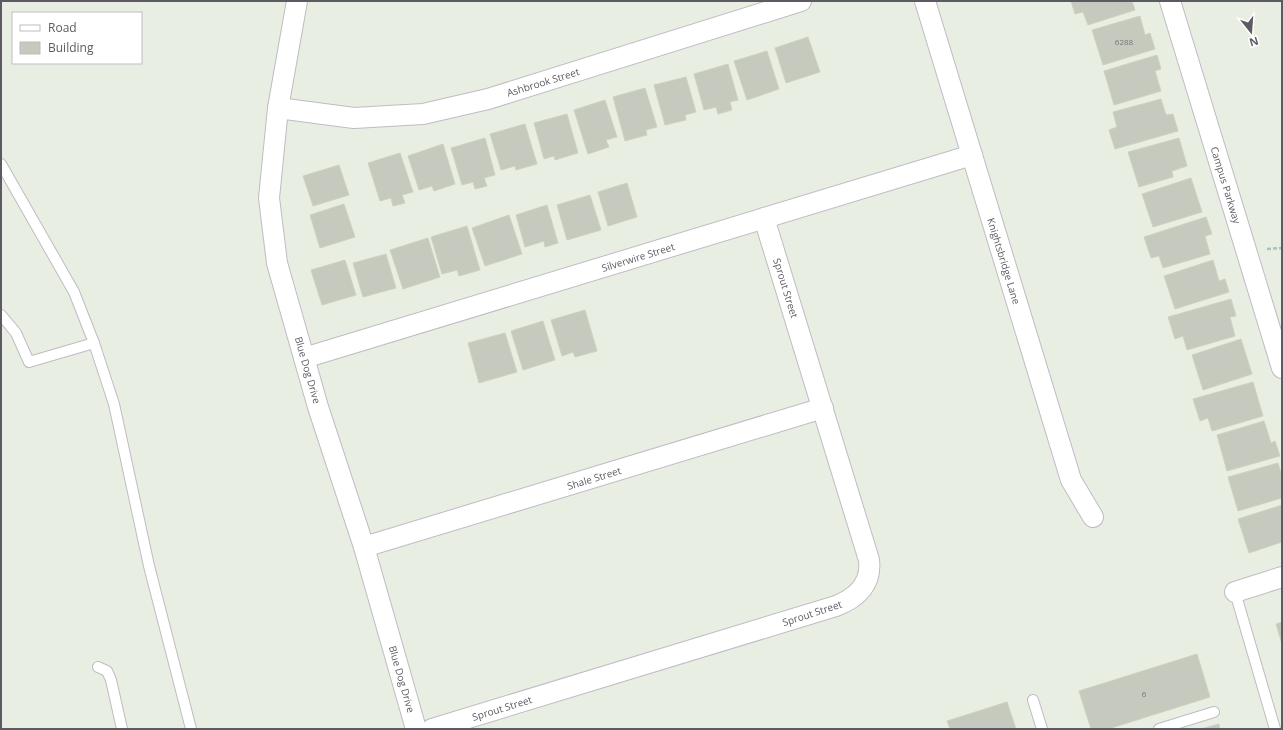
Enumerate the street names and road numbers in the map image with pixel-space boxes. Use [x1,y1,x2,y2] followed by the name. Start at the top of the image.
[505,64,581,100] street label: Ashbrook Street
[1208,145,1245,226] street label: Campus Parkway
[984,216,1024,306] street label: Knightsbridge Lane
[600,239,677,275] street label: Silverwire Street
[770,256,802,320] street label: Sprout Street
[292,335,324,406] street label: Blue Dog Drive
[565,463,623,493] street label: Shale Street
[780,597,844,629] street label: Sprout Street
[386,644,418,715] street label: Blue Dog Drive
[470,692,534,724] street label: Sprout Street

